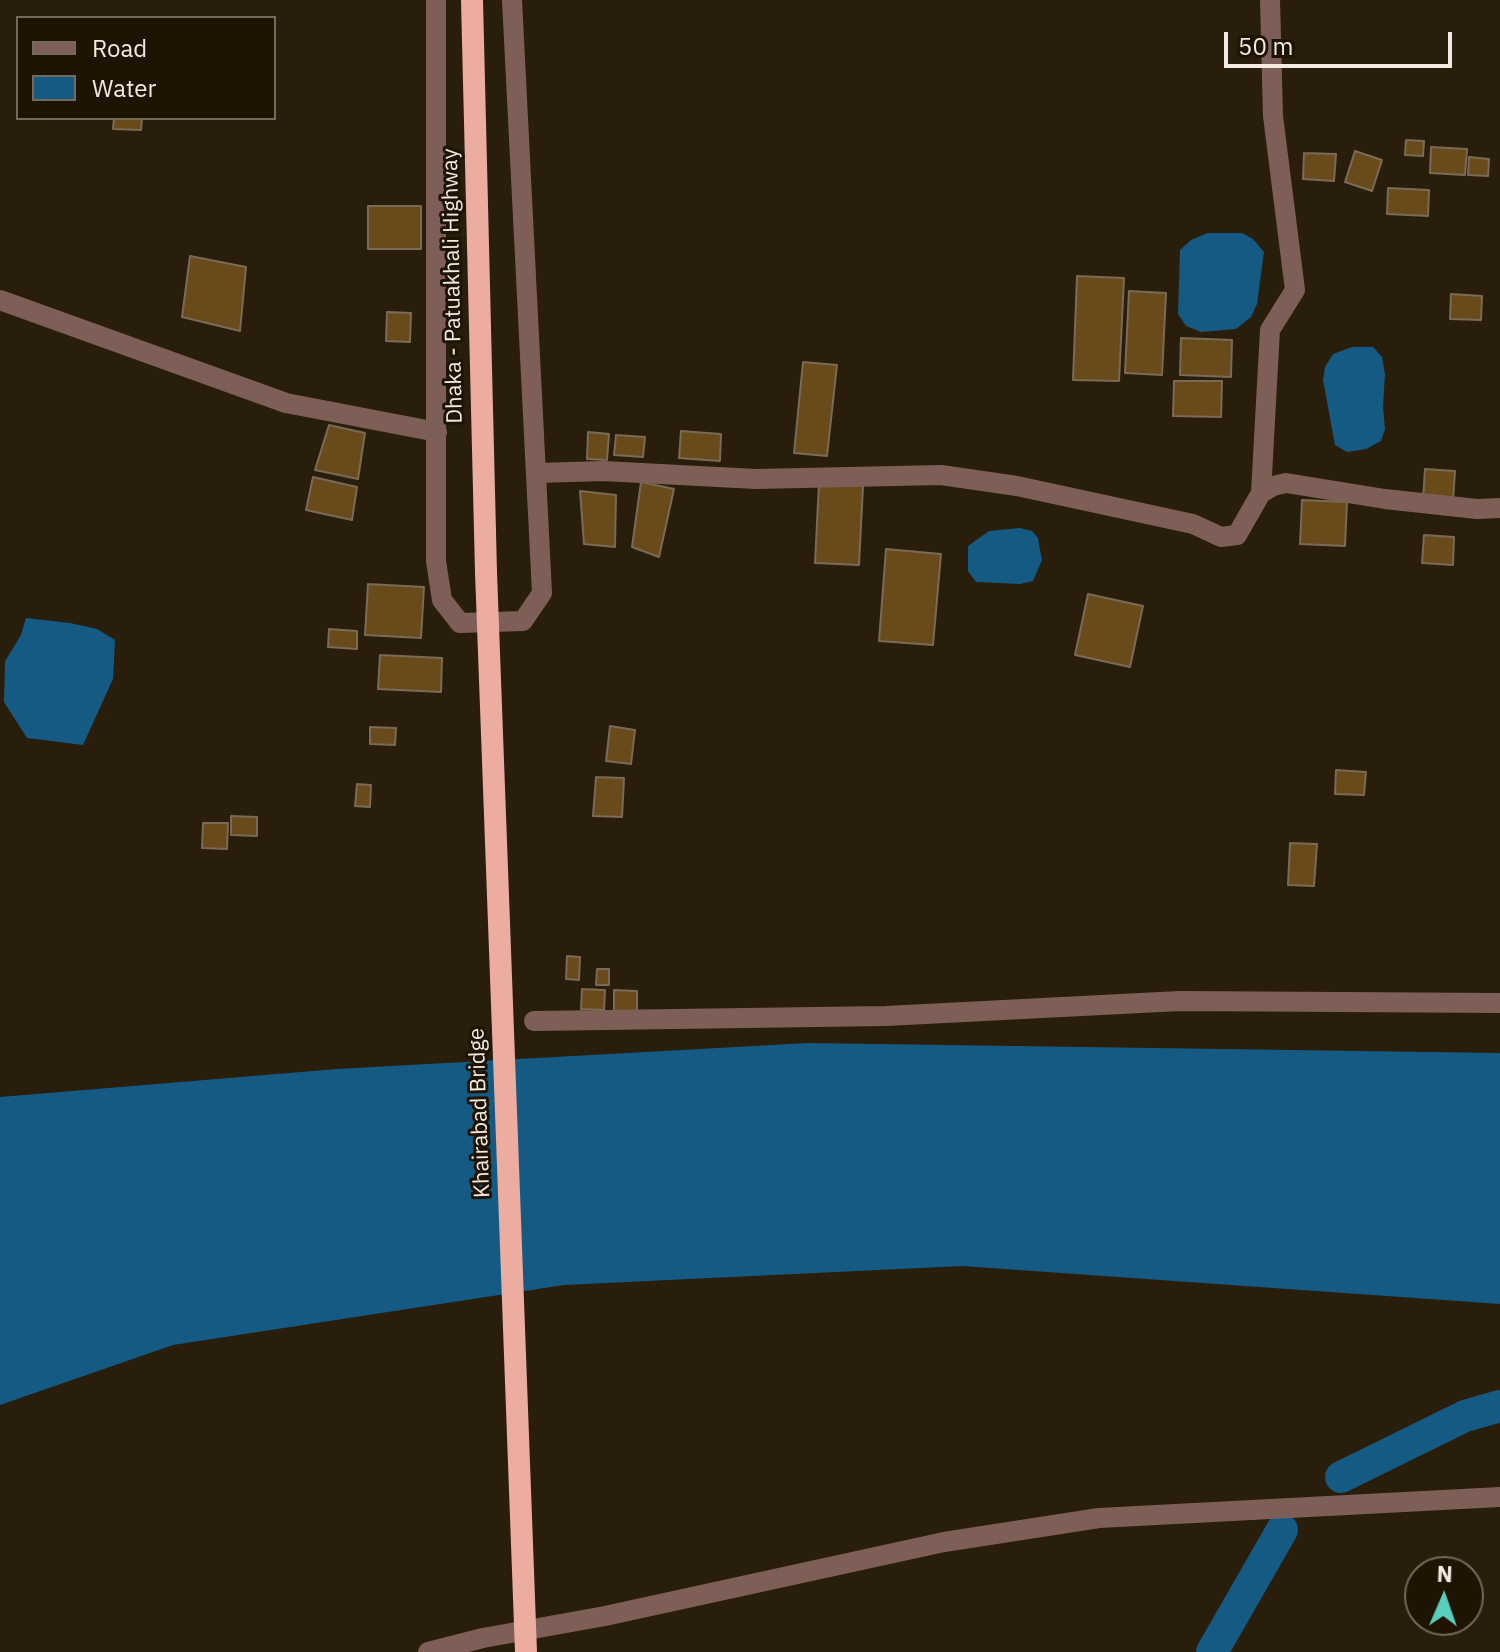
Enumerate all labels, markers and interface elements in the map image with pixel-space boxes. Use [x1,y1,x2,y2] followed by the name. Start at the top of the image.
[16,16,276,120] legend
[1228,16,1456,66] scale bar
[1238,30,1293,62] text: 50 m
[92,32,147,64] text: Road
[92,72,156,104] text: Water
[437,148,469,424] street label: Dhaka - Patuakhali Highway
[464,1028,496,1198] street label: Khairabad Bridge
[1404,1556,1484,1636] north arrow
[1436,1559,1453,1588] text: N

